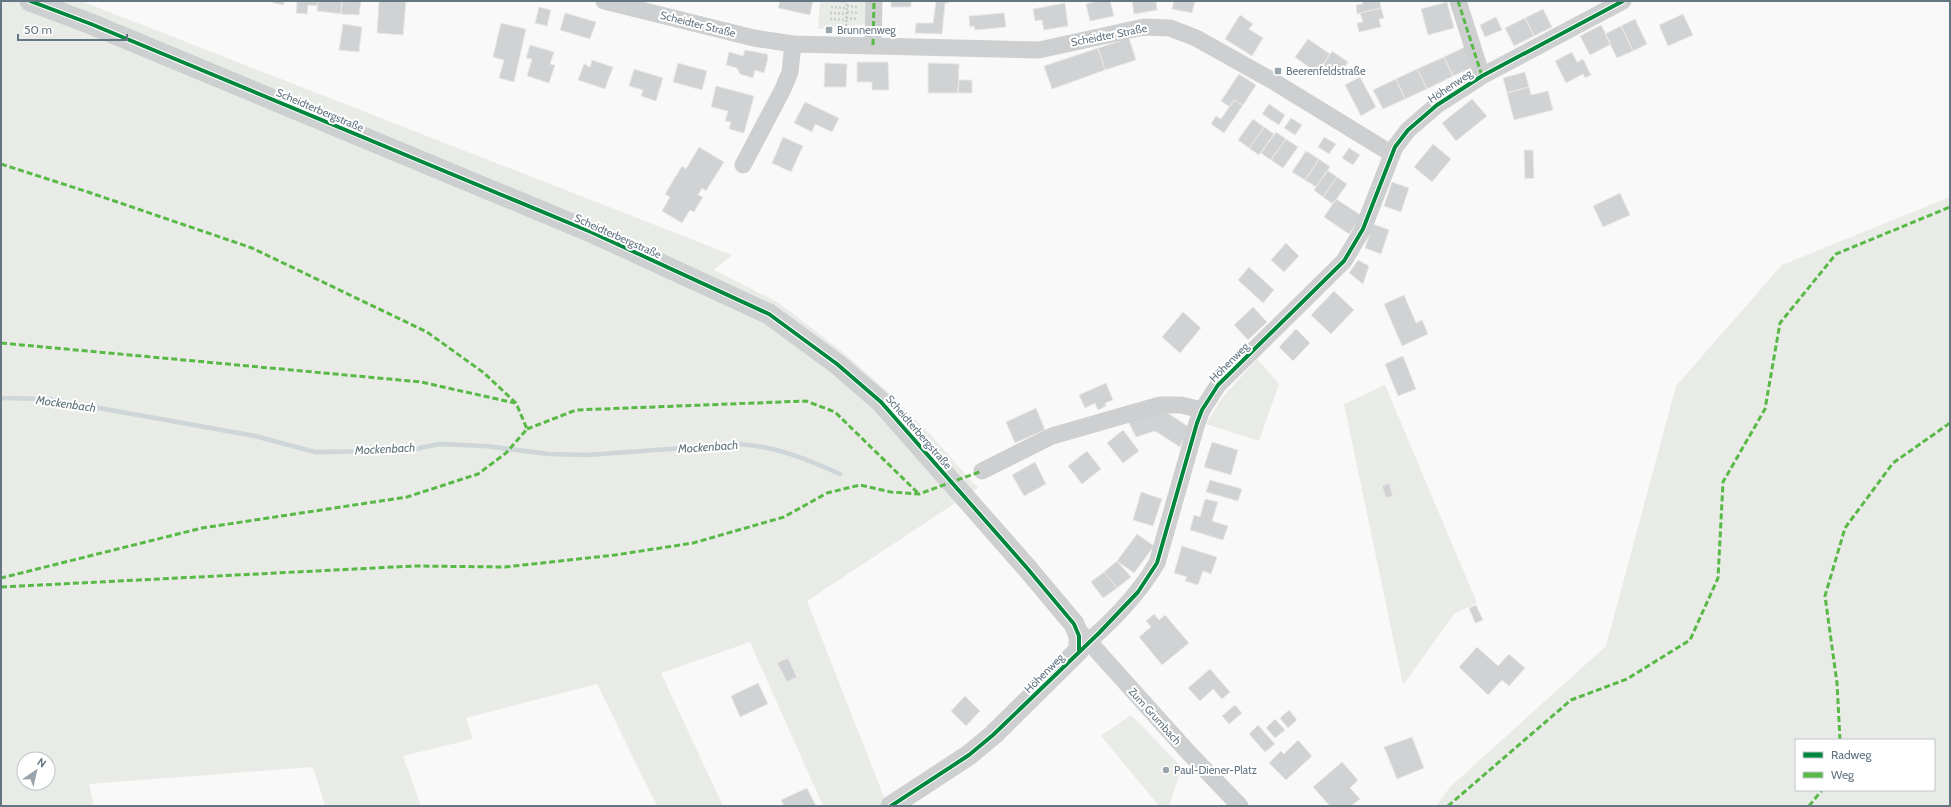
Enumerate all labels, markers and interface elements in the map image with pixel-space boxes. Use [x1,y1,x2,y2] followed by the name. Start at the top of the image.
[659,8,738,40] street label: Scheidter Straße
[18,16,127,42] scale bar
[1070,21,1149,49] street label: Scheidter Straße
[24,22,52,37] text: 50 m
[837,23,896,37] place label: Brunnenweg
[824,25,834,35] marker: Brunnenweg
[1286,64,1366,78] place label: Beerenfeldstraße
[1273,66,1283,76] marker: Beerenfeldstraße
[1425,66,1475,106] street label: Höhenweg
[274,85,366,135] street label: Scheidterbergstraße
[572,211,664,262] street label: Scheidterbergstraße
[1206,339,1252,385] street label: Höhenweg
[34,392,97,415] water label: Mockenbach
[883,392,955,472] street label: Scheidterbergstraße
[676,437,739,456] water label: Mockenbach
[353,439,416,458] water label: Mockenbach
[1021,650,1067,696] street label: Höhenweg
[1126,685,1184,748] street label: Zum Grumbach
[1795,739,1935,791] legend
[1831,747,1872,762] text: Radweg
[16,751,56,791] north arrow
[34,755,49,771] text: N
[1174,763,1257,777] place label: Paul-Diener-Platz
[1161,765,1171,775] marker: Paul-Diener-Platz
[1831,767,1855,782] text: Weg

